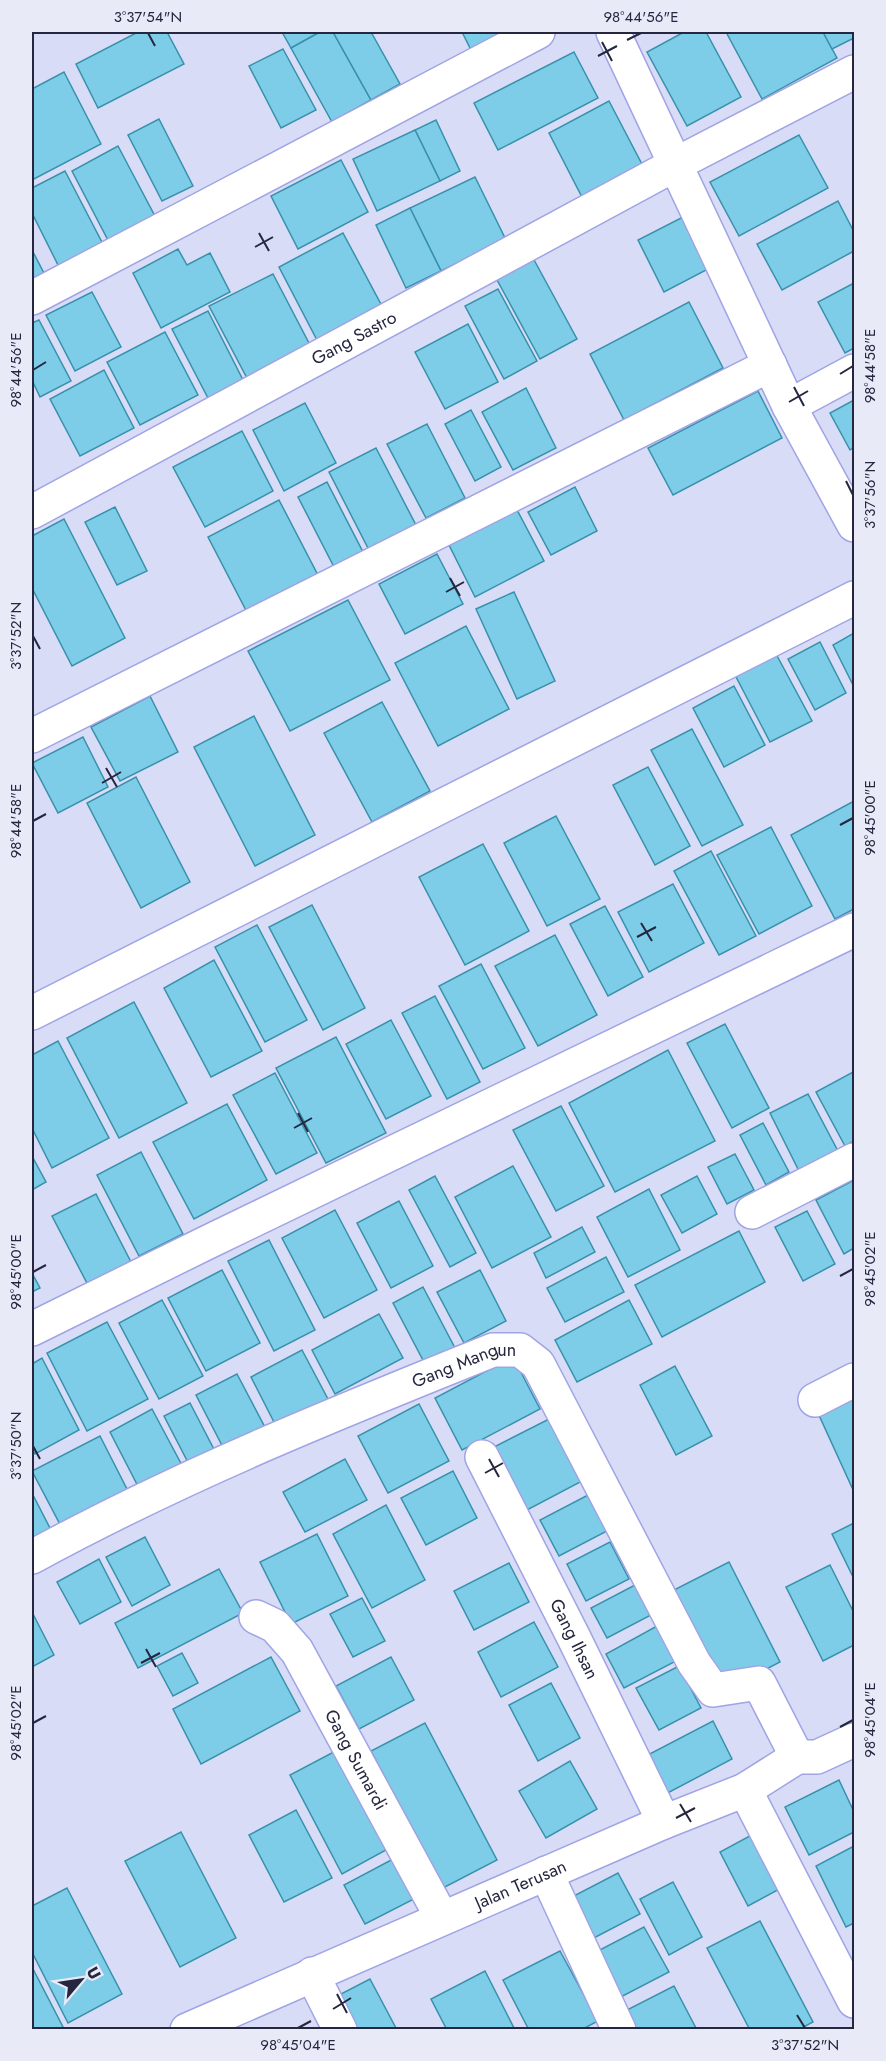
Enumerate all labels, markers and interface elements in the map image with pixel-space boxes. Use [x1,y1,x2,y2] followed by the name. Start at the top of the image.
[114,6,182,28] text: 3°37'54"N
[603,6,679,28] text: 98°44'56"E
[307,304,402,372] street label: Gang Sastro
[859,329,881,403] text: 98°44'58"E
[5,332,27,408] text: 98°44'56"E
[859,461,881,529] text: 3°37'56"N
[5,602,27,670] text: 3°37'52"N
[859,780,881,856] text: 98°45'00"E
[5,784,27,858] text: 98°44'58"E
[859,1231,881,1307] text: 98°45'02"E
[5,1234,27,1310] text: 98°45'00"E
[408,1336,516,1394] street label: Gang Mangun
[5,1412,27,1480] text: 3°37'50"N
[543,1594,605,1684] street label: Gang Ihsan
[859,1682,881,1758] text: 98°45'04"E
[5,1685,27,1761] text: 98°45'02"E
[318,1705,394,1815] street label: Gang Sumardi
[469,1853,571,1917] street label: Jalan Terusan
[51,1950,111,2010] north arrow
[81,1962,106,1983] text: U
[260,2034,336,2056] text: 98°45'04"E
[771,2034,839,2056] text: 3°37'52"N

